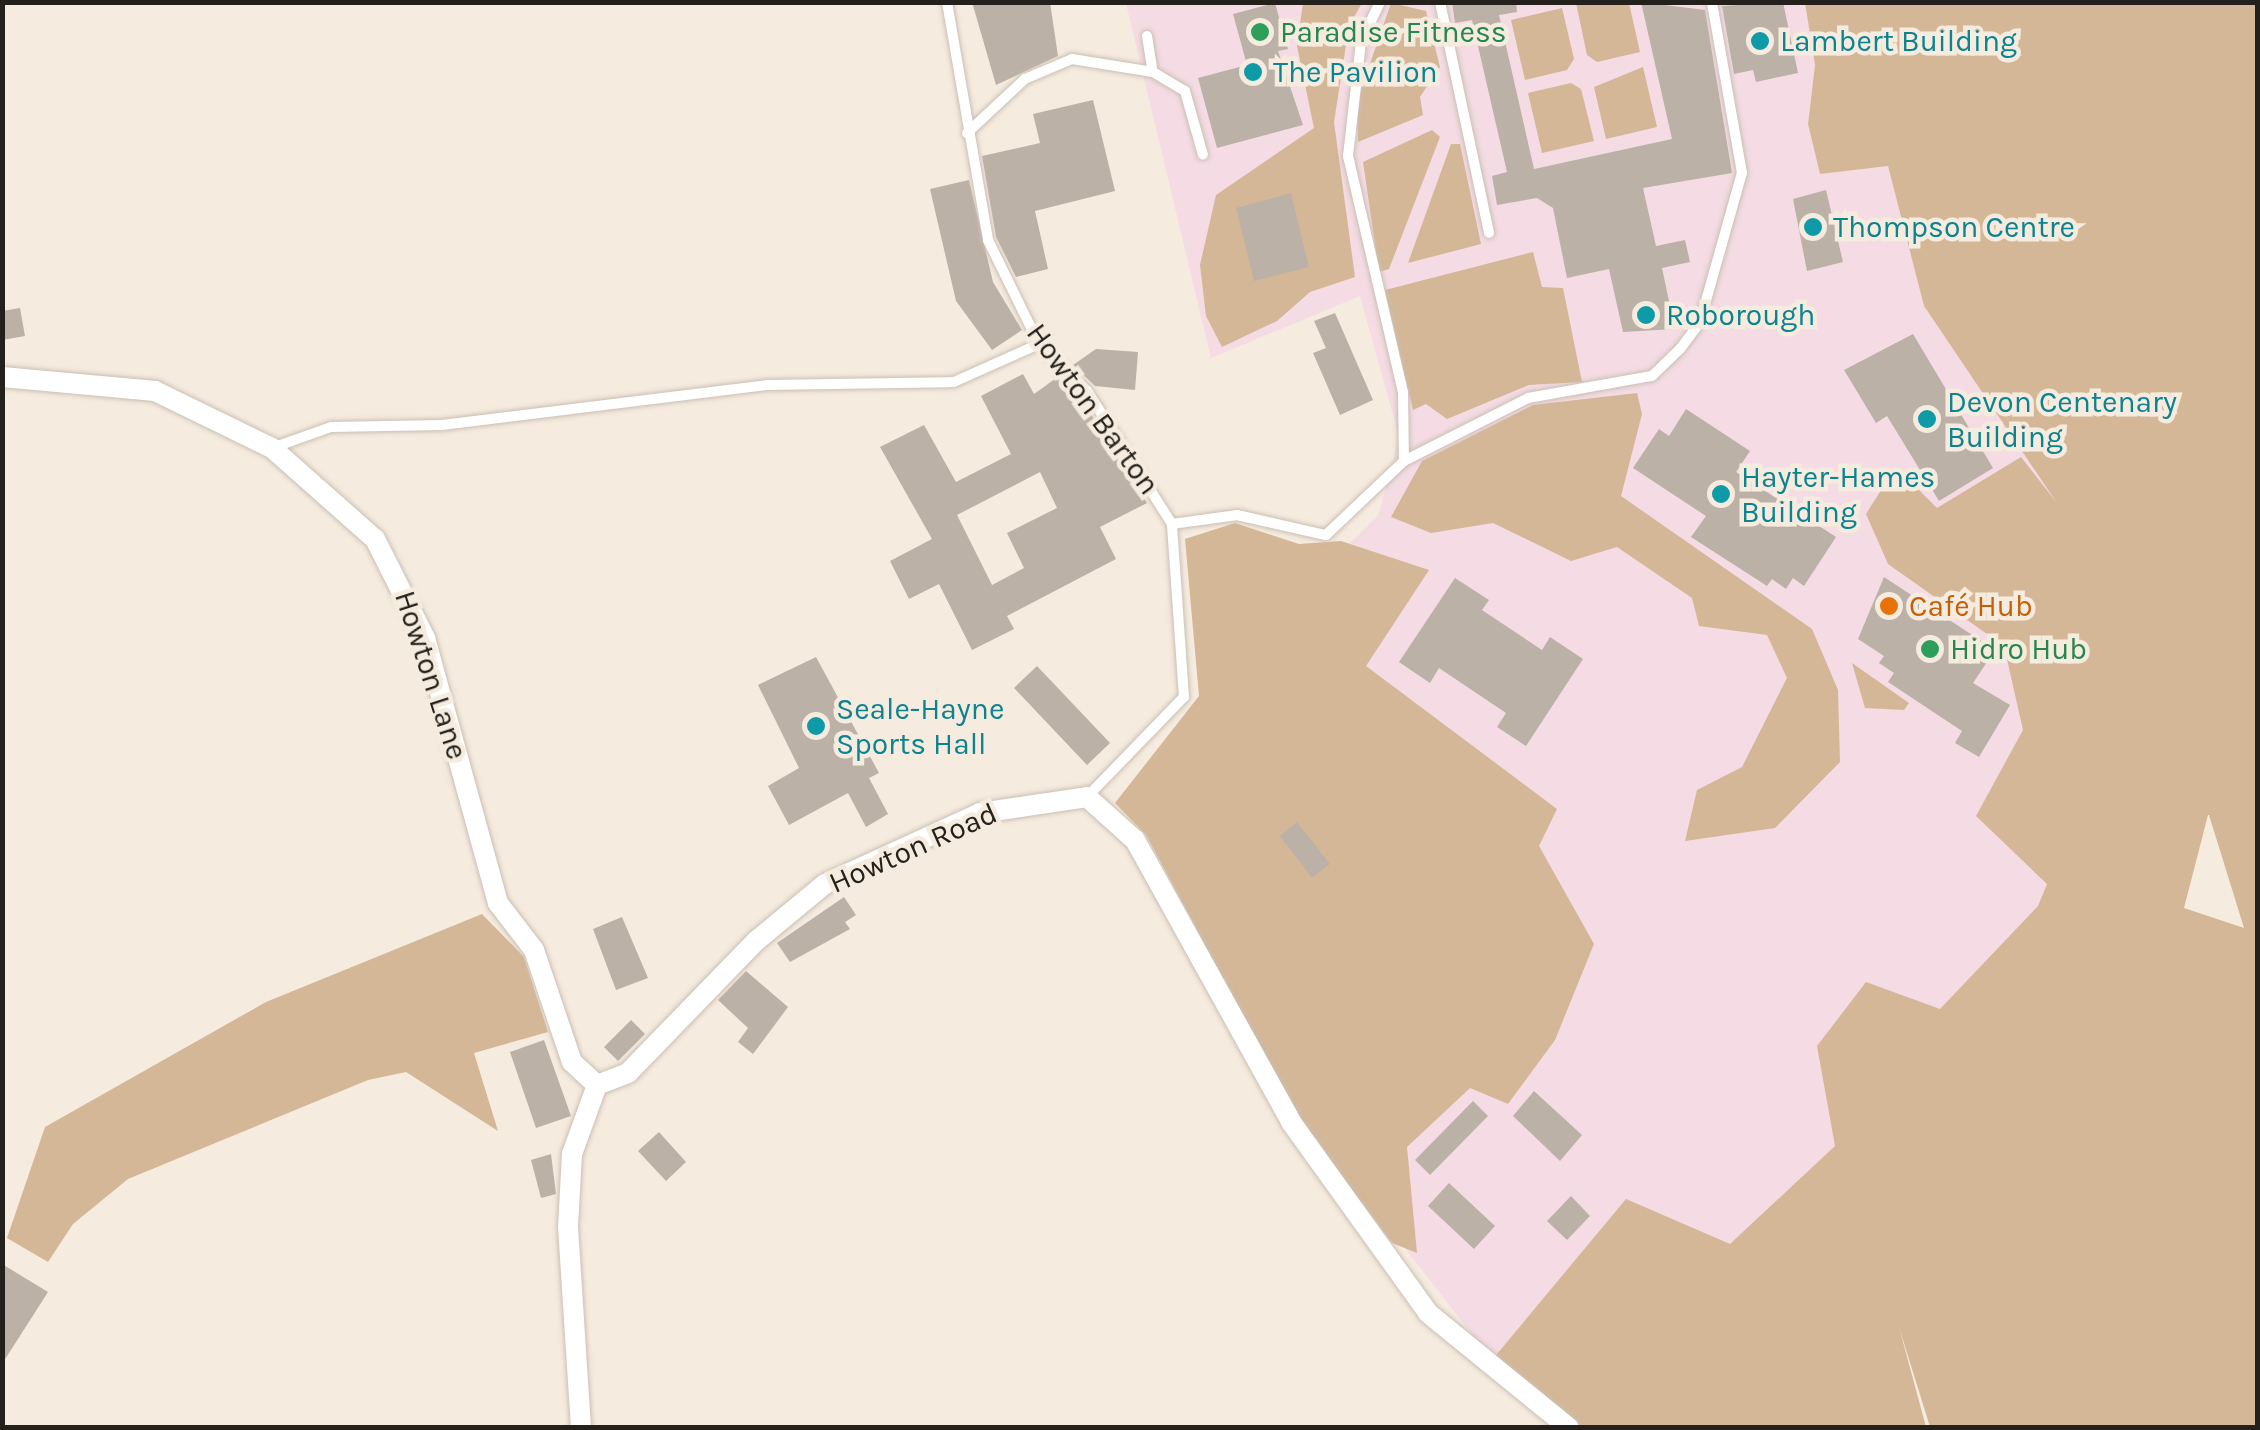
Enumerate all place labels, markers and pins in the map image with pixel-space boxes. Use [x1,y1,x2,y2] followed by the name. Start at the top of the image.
[1280,14,1506,50] place label: Paradise Fitness
[1249,21,1271,43] marker: Paradise Fitness
[1780,23,2017,59] place label: Lambert Building
[1749,30,1771,52] marker: Lambert Building
[1273,54,1438,90] place label: The Pavilion
[1242,61,1264,83] marker: The Pavilion
[1833,209,2075,245] place label: Thompson Centre
[1802,216,1824,238] marker: Thompson Centre
[1666,297,1815,333] place label: Roborough
[1635,304,1657,326] marker: Roborough
[1947,384,2177,454] place label: Devon Centenary Building
[1916,408,1938,430] marker: Devon Centenary Building
[1741,459,1935,530] place label: Hayter-Hames Building
[1710,483,1732,505] marker: Hayter-Hames Building
[1909,588,2033,624] place label: Café Hub
[1878,595,1900,617] marker: Café Hub
[1950,631,2087,667] place label: Hidro Hub
[1919,638,1941,660] marker: Hidro Hub
[836,691,1004,762] place label: Seale-Hayne Sports Hall
[805,715,827,737] marker: Seale-Hayne Sports Hall

